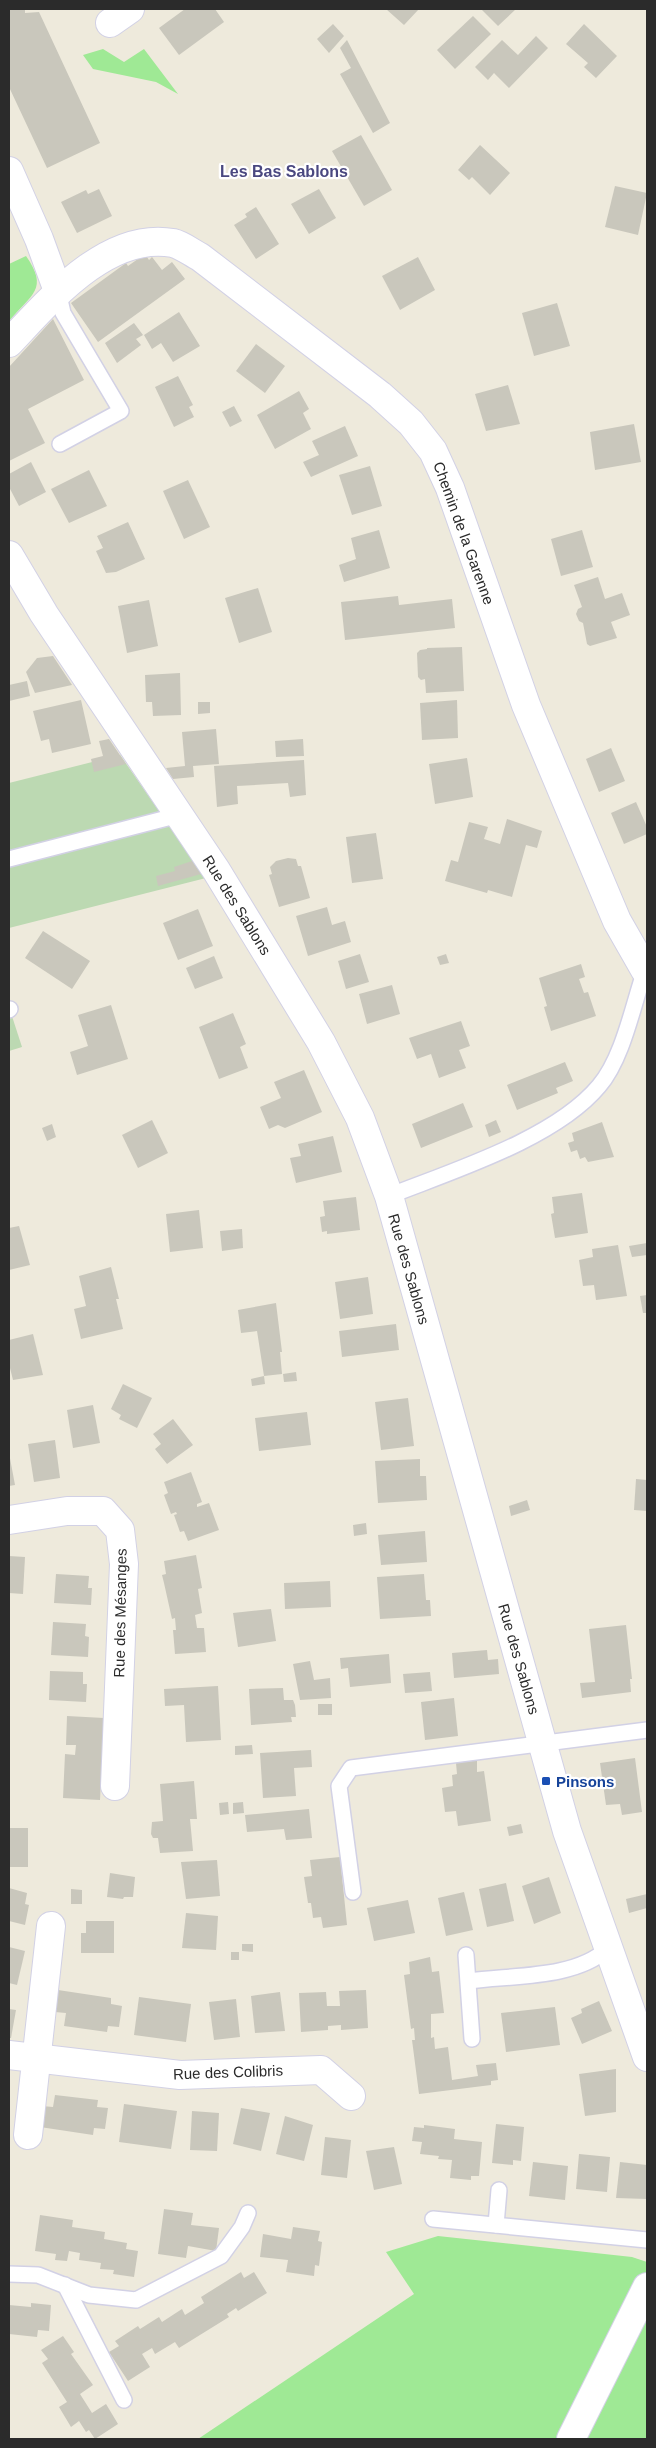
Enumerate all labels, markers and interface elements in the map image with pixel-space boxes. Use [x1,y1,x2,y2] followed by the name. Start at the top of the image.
[220,163,348,180] district label: Les Bas Sablons
[430,459,498,607] street label: Chemin de la Garenne
[200,852,274,958] street label: Rue des Sablons
[385,1212,433,1326] street label: Rue des Sablons
[110,1548,130,1678] street label: Rue des Mésanges
[495,1602,543,1716] street label: Rue des Sablons
[556,1773,614,1790] place label: Pinsons
[540,1775,552,1787] marker: Pinsons
[173,2062,283,2082] street label: Rue des Colibris

